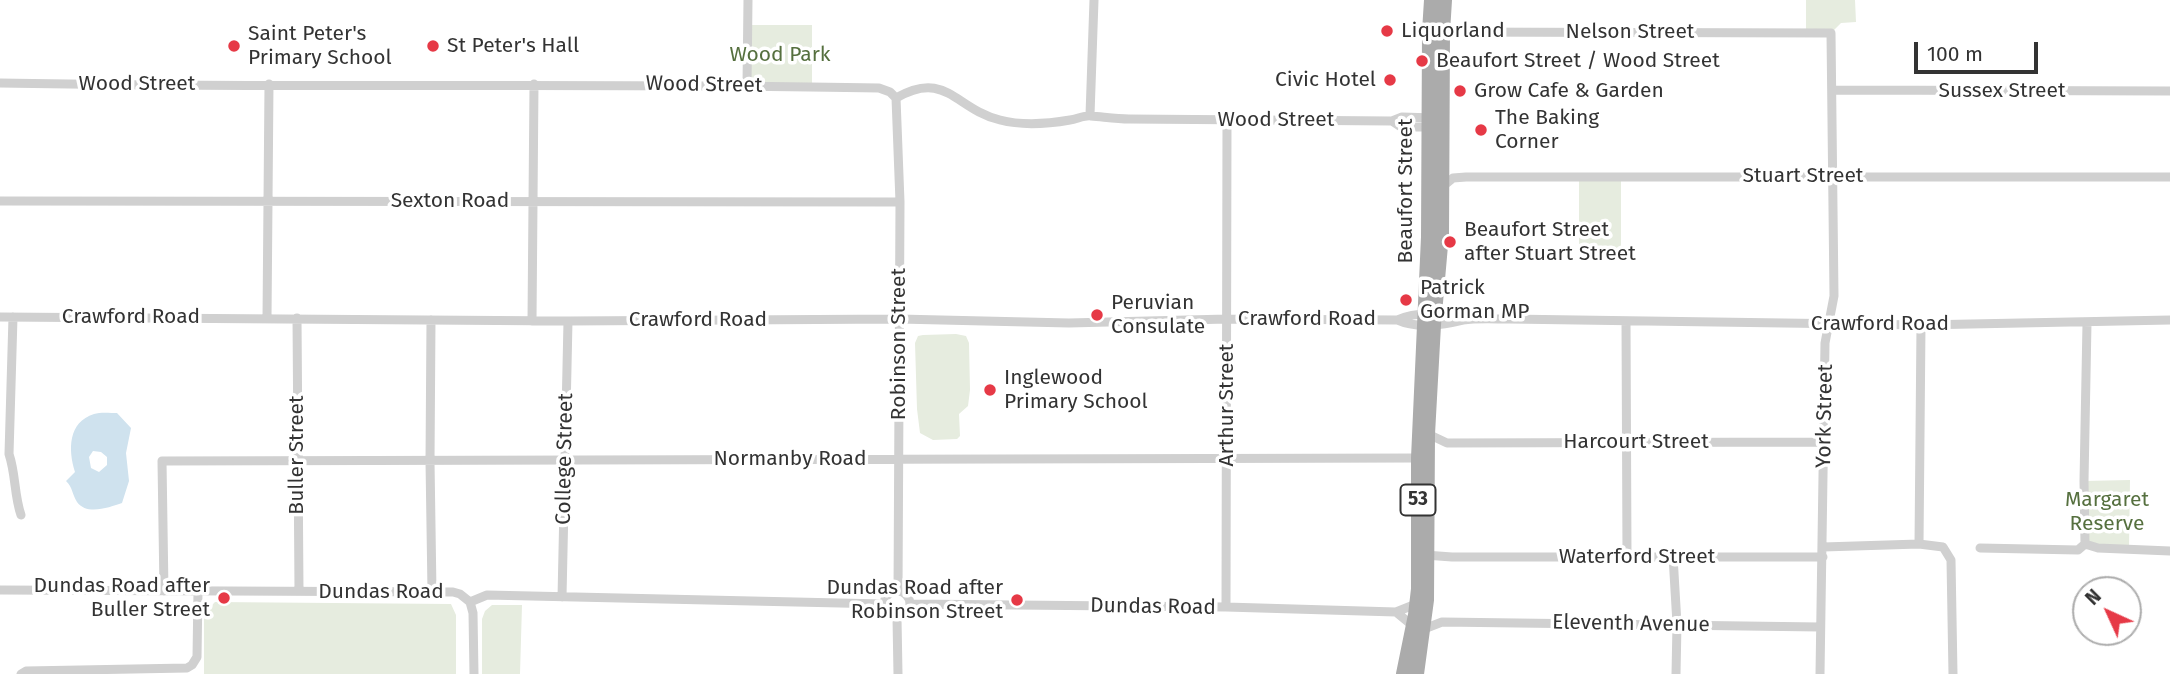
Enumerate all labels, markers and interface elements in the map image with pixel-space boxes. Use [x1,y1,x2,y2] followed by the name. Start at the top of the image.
[1401,18,1505,44] place label: Liquorland
[1566,19,1694,45] street label: Nelson Street
[248,21,392,71] place label: Saint Peter's Primary School
[1379,23,1395,39] marker: Liquorland
[1918,28,2042,72] scale bar
[447,33,579,59] place label: St Peter's Hall
[226,38,242,54] marker: Saint Peter's Primary School
[425,38,441,54] marker: St Peter's Hall
[1927,41,1983,67] text: 100 m
[729,42,831,68] park label: Wood Park
[1436,48,1720,74] place label: Beaufort Street / Wood Street
[1414,53,1430,69] marker: Beaufort Street / Wood Street
[1275,67,1376,93] place label: Civic Hotel
[79,71,195,97] street label: Wood Street
[645,71,763,99] street label: Wood Street
[1382,72,1398,88] marker: Civic Hotel
[1474,78,1664,104] place label: Grow Cafe & Garden
[1938,78,2066,104] street label: Sussex Street
[1452,83,1468,99] marker: Grow Cafe & Garden
[1495,105,1599,155] place label: The Baking Corner
[1218,107,1334,133] street label: Wood Street
[1393,119,1419,263] street label: Beaufort Street
[1473,122,1489,138] marker: The Baking Corner
[1743,163,1863,189] street label: Stuart Street
[391,188,509,214] street label: Sexton Road
[1464,217,1636,267] place label: Beaufort Street after Stuart Street
[1442,234,1458,250] marker: Beaufort Street after Stuart Street
[886,268,912,420] street label: Robinson Street
[1420,275,1529,325] place label: Patrick Gorman MP
[1111,290,1205,340] place label: Peruvian Consulate
[1398,292,1414,308] marker: Patrick Gorman MP
[62,304,200,330] street label: Crawford Road
[1238,306,1376,332] street label: Crawford Road
[629,307,767,333] street label: Crawford Road
[1089,307,1105,323] marker: Peruvian Consulate
[1811,311,1949,337] street label: Crawford Road
[1214,344,1240,466] street label: Arthur Street
[1811,364,1839,468] street label: York Street
[1004,365,1148,415] place label: Inglewood Primary School
[982,382,998,398] marker: Inglewood Primary School
[551,393,579,525] street label: College Street
[284,395,310,515] street label: Buller Street
[1563,429,1709,455] street label: Harcourt Street
[713,446,867,472] street label: Normanby Road
[1400,485,1436,516] road number: 53
[2065,487,2149,537] park label: Margaret Reserve
[1559,544,1715,570] street label: Waterford Street
[34,573,210,623] place label: Dundas Road after Buller Street
[827,575,1003,625] place label: Dundas Road after Robinson Street
[2072,576,2142,646] north arrow
[318,579,444,605] street label: Dundas Road
[2081,585,2106,610] text: N
[216,590,232,606] marker: Dundas Road after Buller Street
[1009,592,1025,608] marker: Dundas Road after Robinson Street
[1090,593,1216,621] street label: Dundas Road
[1552,610,1710,638] street label: Eleventh Avenue

